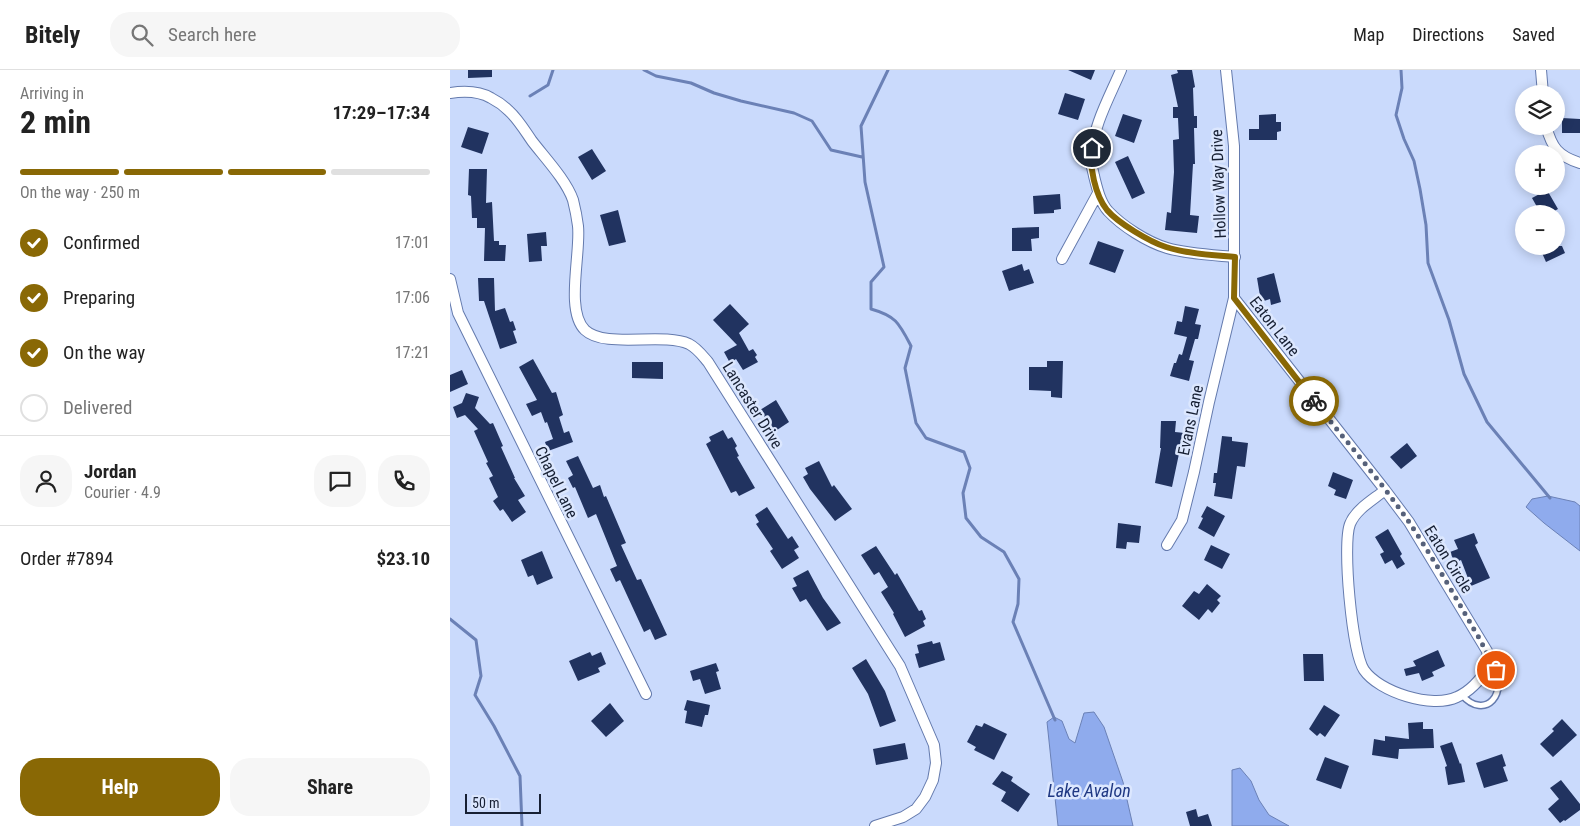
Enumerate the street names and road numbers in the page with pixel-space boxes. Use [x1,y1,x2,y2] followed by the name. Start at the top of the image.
[1207,129,1230,239] street label: Hollow Way Drive
[1246,293,1304,360] street label: Eaton Lane
[719,359,787,452] street label: Lancaster Drive
[1174,383,1207,457] street label: Evans Lane
[531,443,582,521] street label: Chapel Lane
[1420,522,1477,596] street label: Eaton Circle

